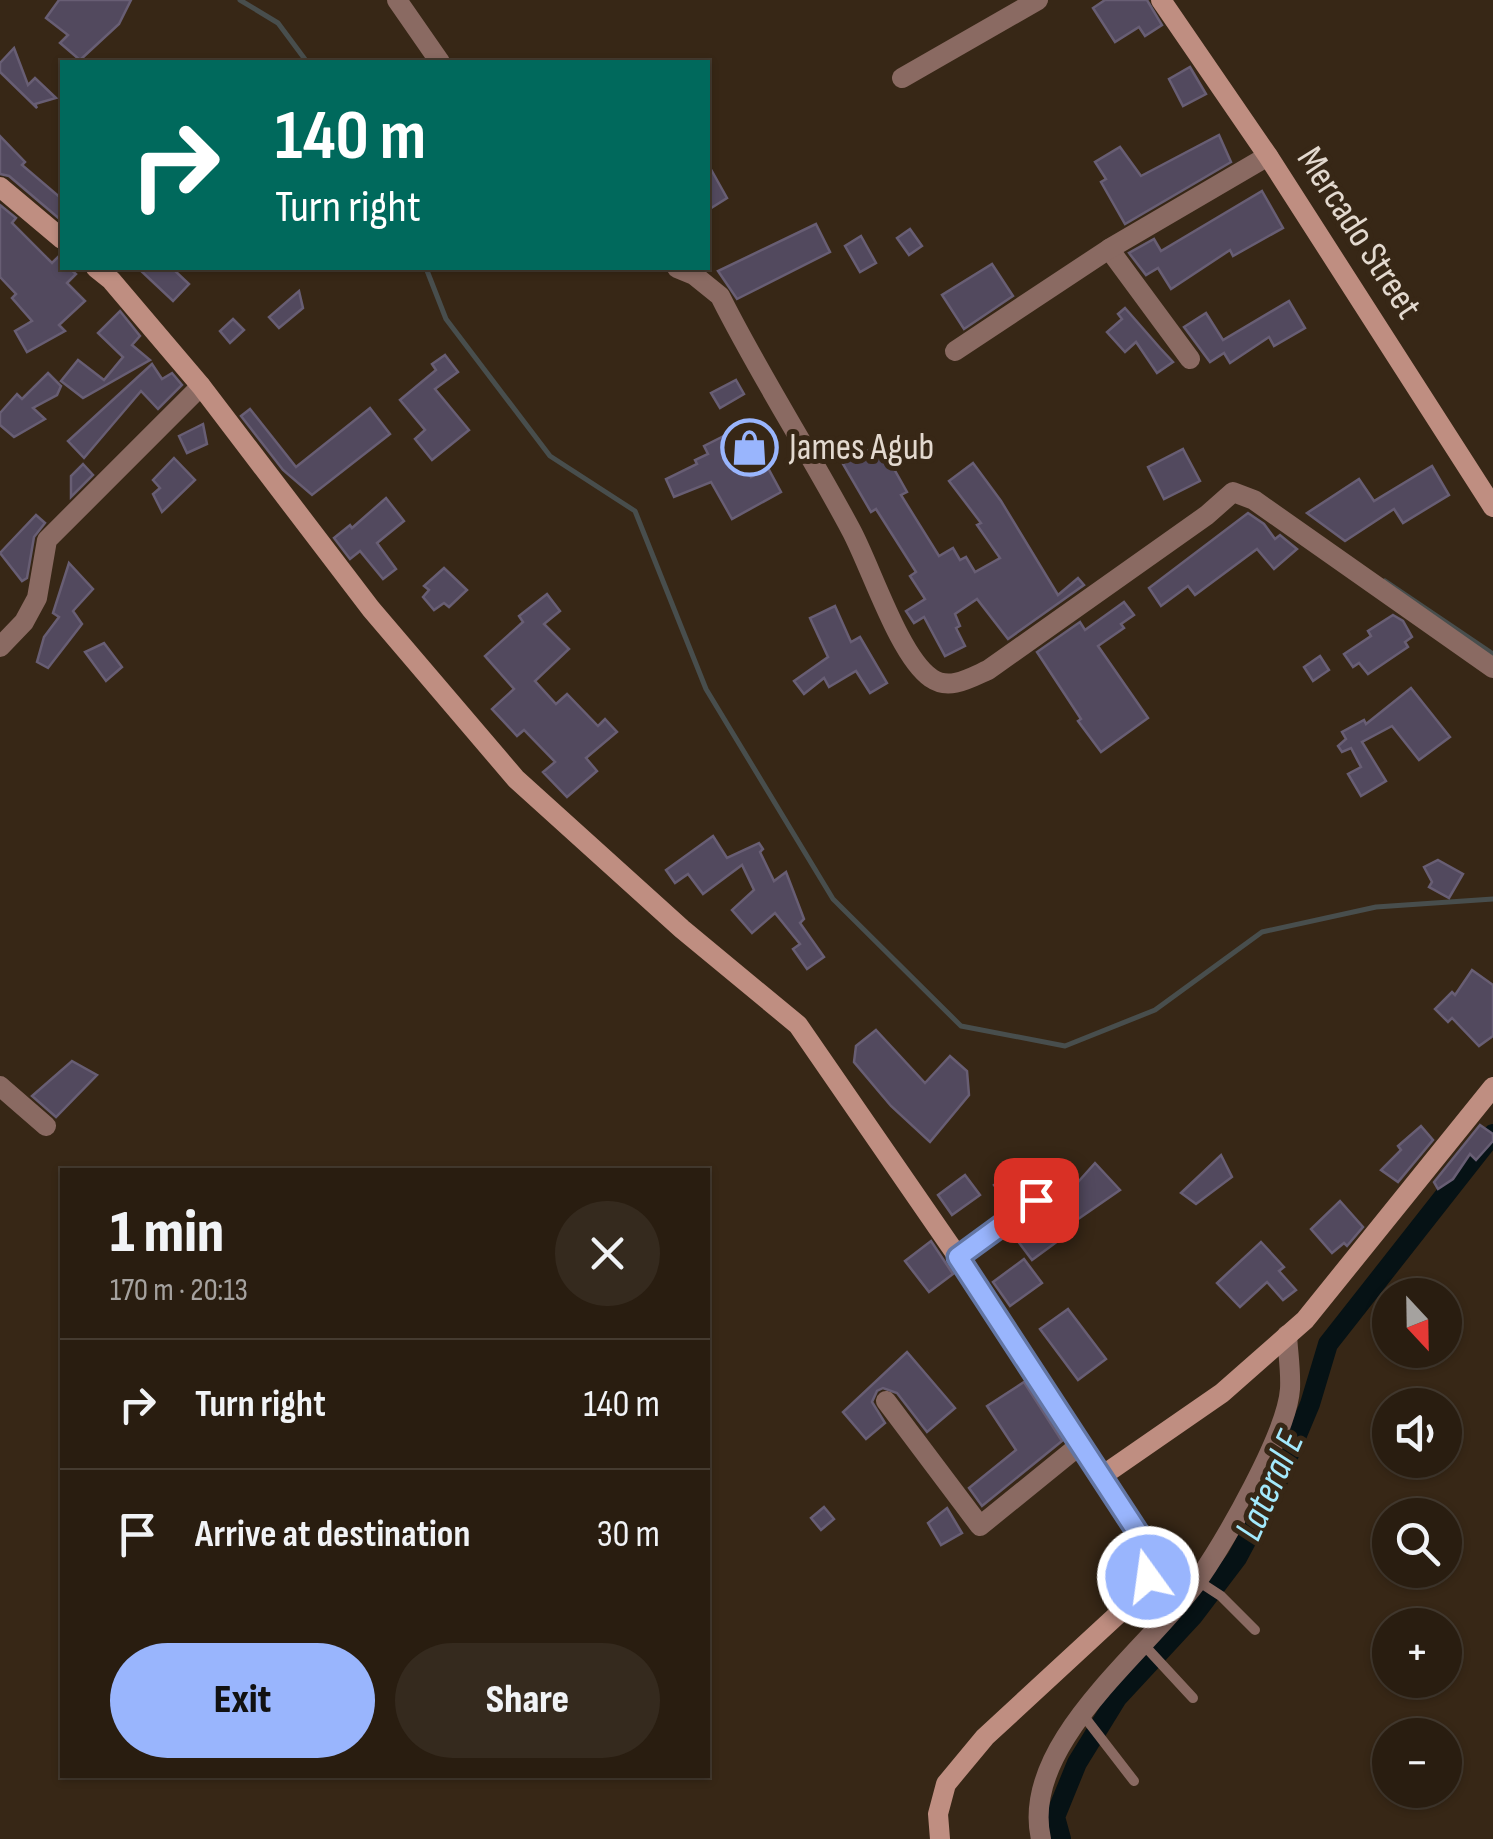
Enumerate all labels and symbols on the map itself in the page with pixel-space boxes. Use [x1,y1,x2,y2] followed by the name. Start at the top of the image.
[1287,139,1431,327] street label: Mercado Street
[720,417,780,477] shop icon: James Agub
[788,425,934,470] place label: James Agub
[994,1158,1079,1243] pin
[1372,1278,1462,1368] north arrow
[1225,1422,1316,1548] water label: Lateral E
[1096,1525,1200,1629] position arrow

